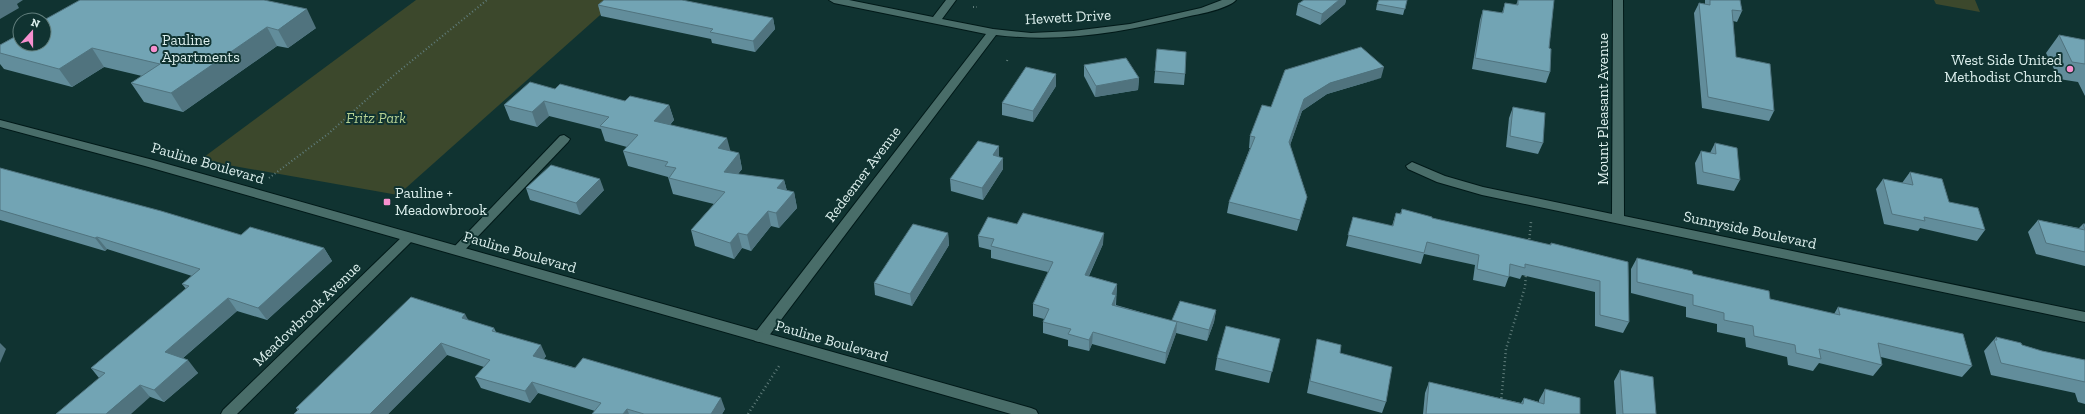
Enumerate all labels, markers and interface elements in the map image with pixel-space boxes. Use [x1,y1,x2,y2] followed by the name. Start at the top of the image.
[1025,6,1111,28] street label: Hewett Drive
[12,12,52,52] north arrow
[29,16,42,31] text: N
[162,31,240,66] place label: Pauline Apartments
[1594,33,1612,185] street label: Mount Pleasant Avenue
[149,44,159,54] marker: Pauline Apartments
[1944,51,2063,86] place label: West Side United Methodist Church
[2065,64,2075,74] marker: West Side United Methodist Church
[346,109,406,127] park label: Fritz Park
[821,123,905,225] street label: Redeemer Avenue
[149,138,267,188] street label: Pauline Boulevard
[395,184,487,219] place label: Pauline + Meadowbrook
[382,197,392,207] marker: Pauline + Meadowbrook
[1682,207,1819,253] street label: Sunnyside Boulevard
[461,227,579,277] street label: Pauline Boulevard
[250,258,364,370] street label: Meadowbrook Avenue
[773,316,891,366] street label: Pauline Boulevard

